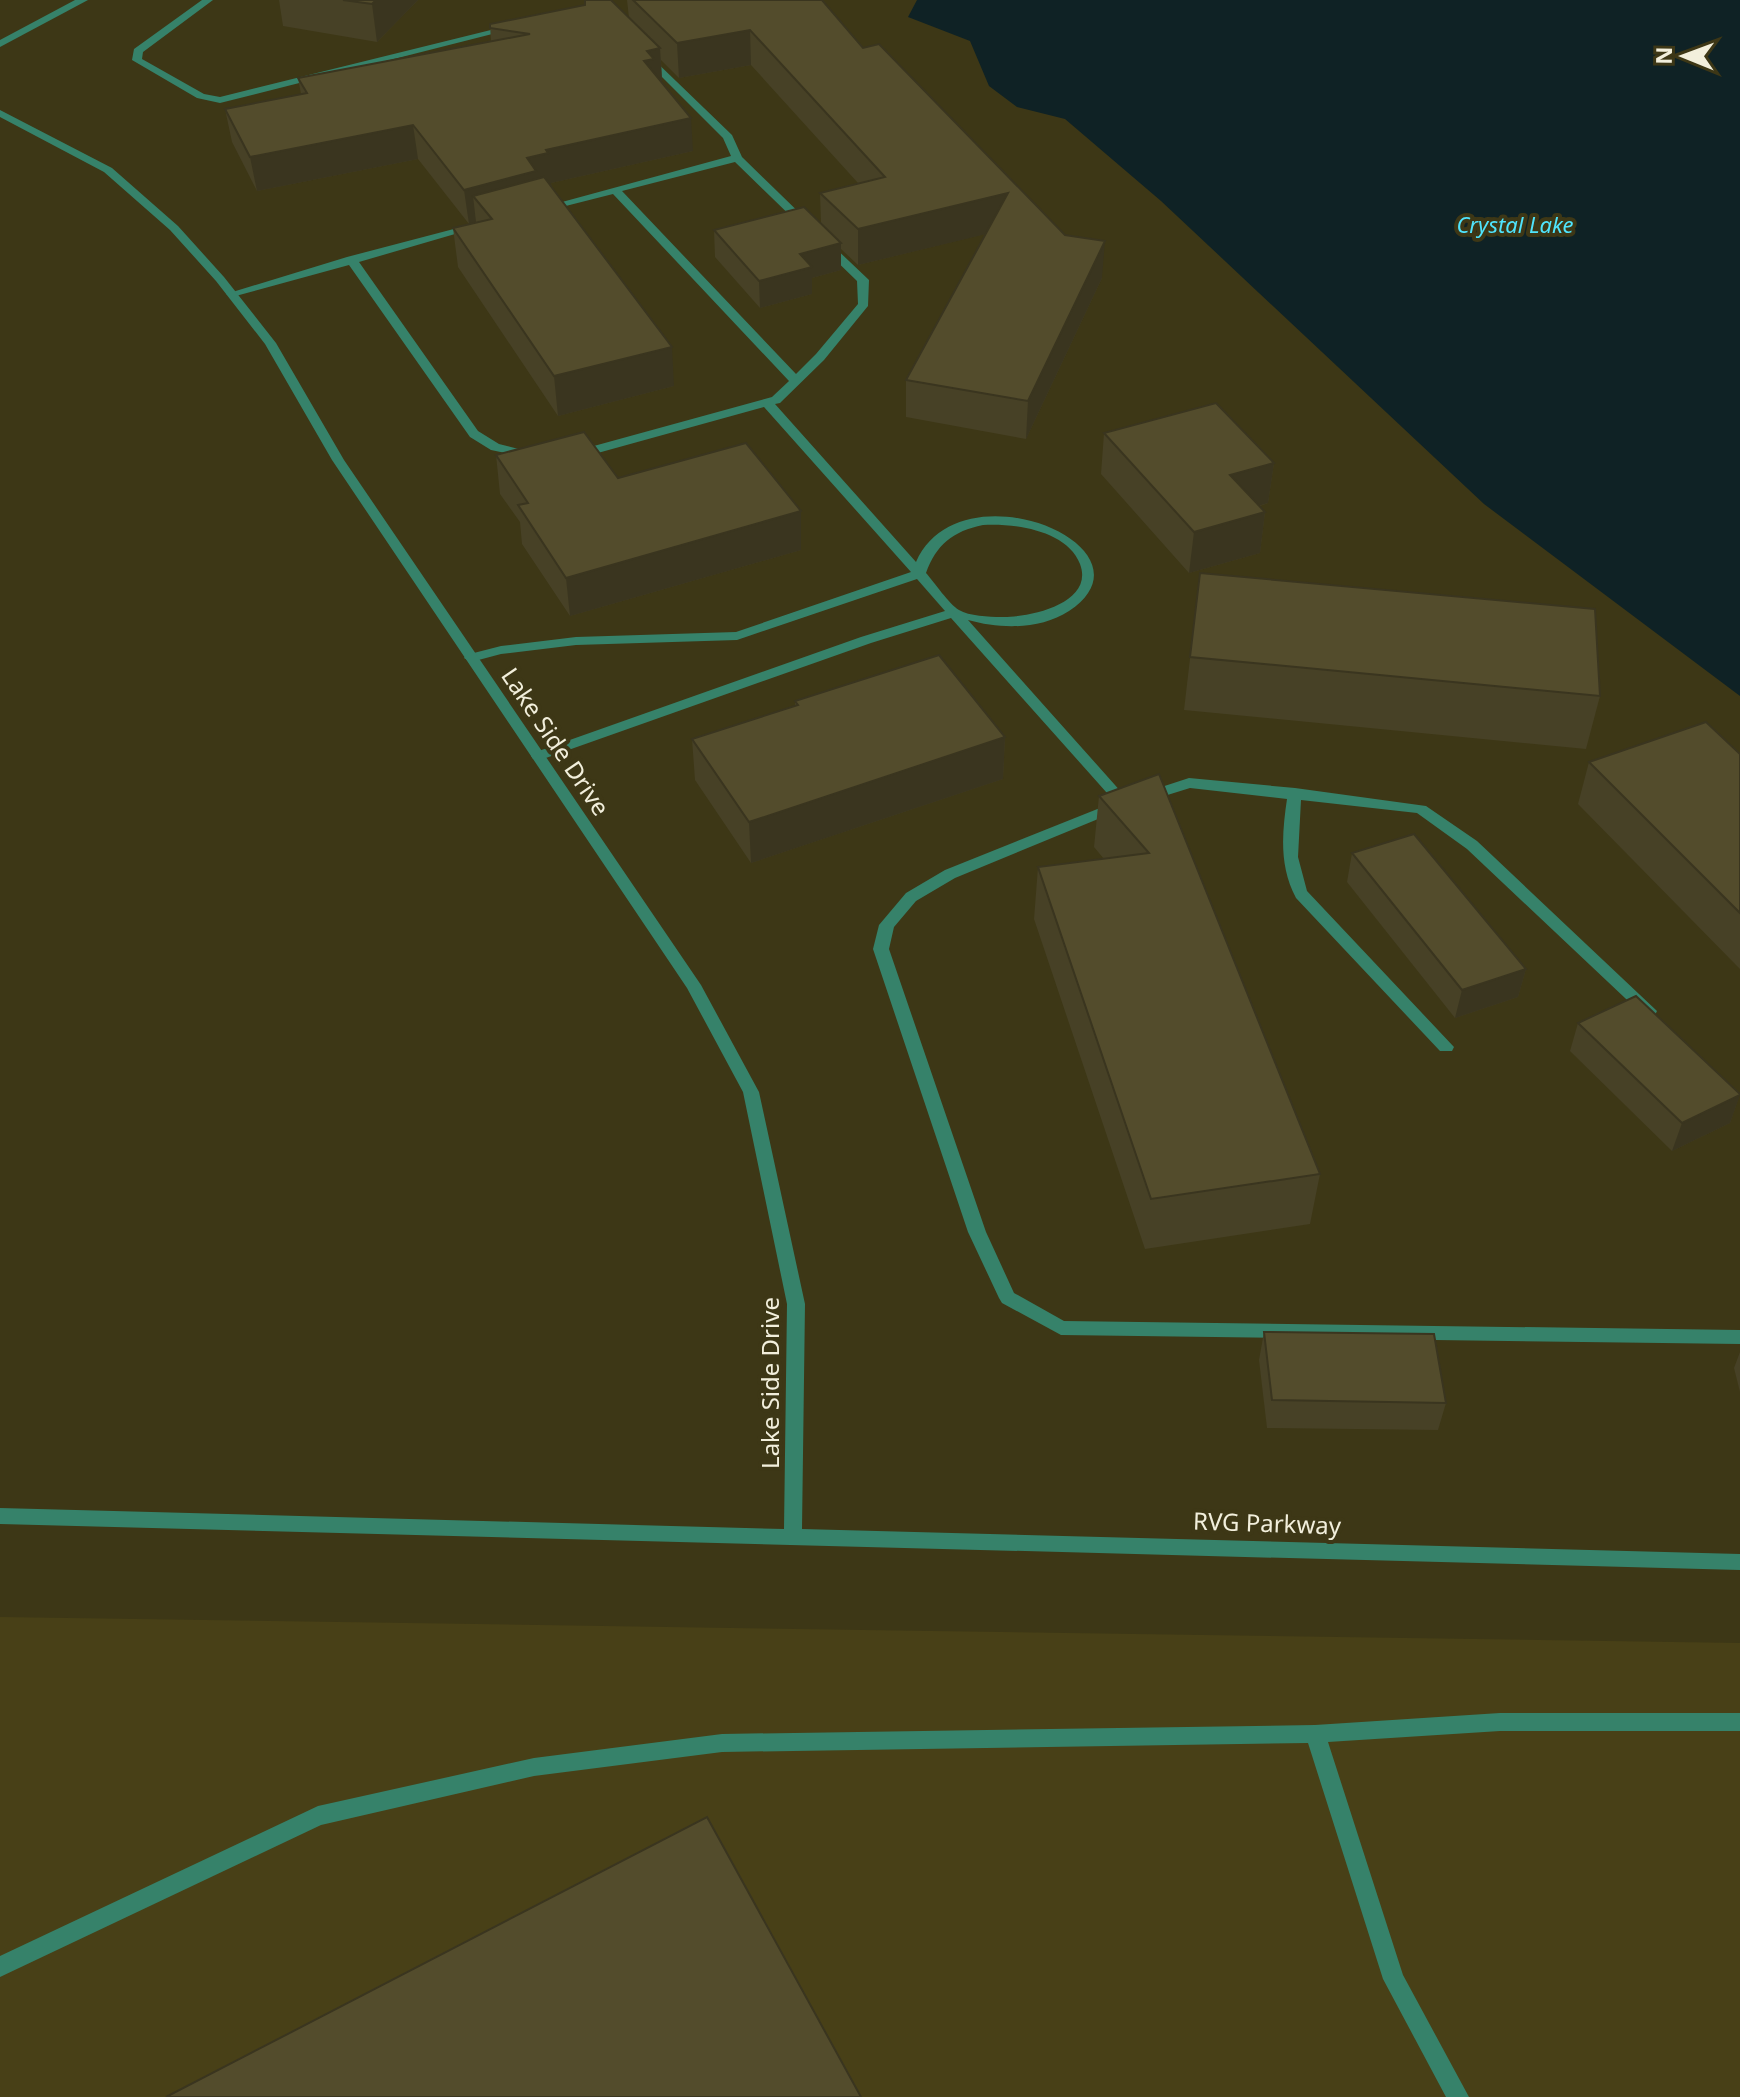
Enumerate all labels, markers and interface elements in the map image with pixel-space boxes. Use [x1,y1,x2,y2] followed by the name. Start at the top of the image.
[1644,16,1724,96] north arrow
[1648,46,1678,65] text: N
[1456,209,1574,239] water label: Crystal Lake
[495,661,618,822] street label: Lake Side Drive
[753,1297,786,1469] street label: Lake Side Drive
[1192,1503,1342,1542] street label: RVG Parkway

